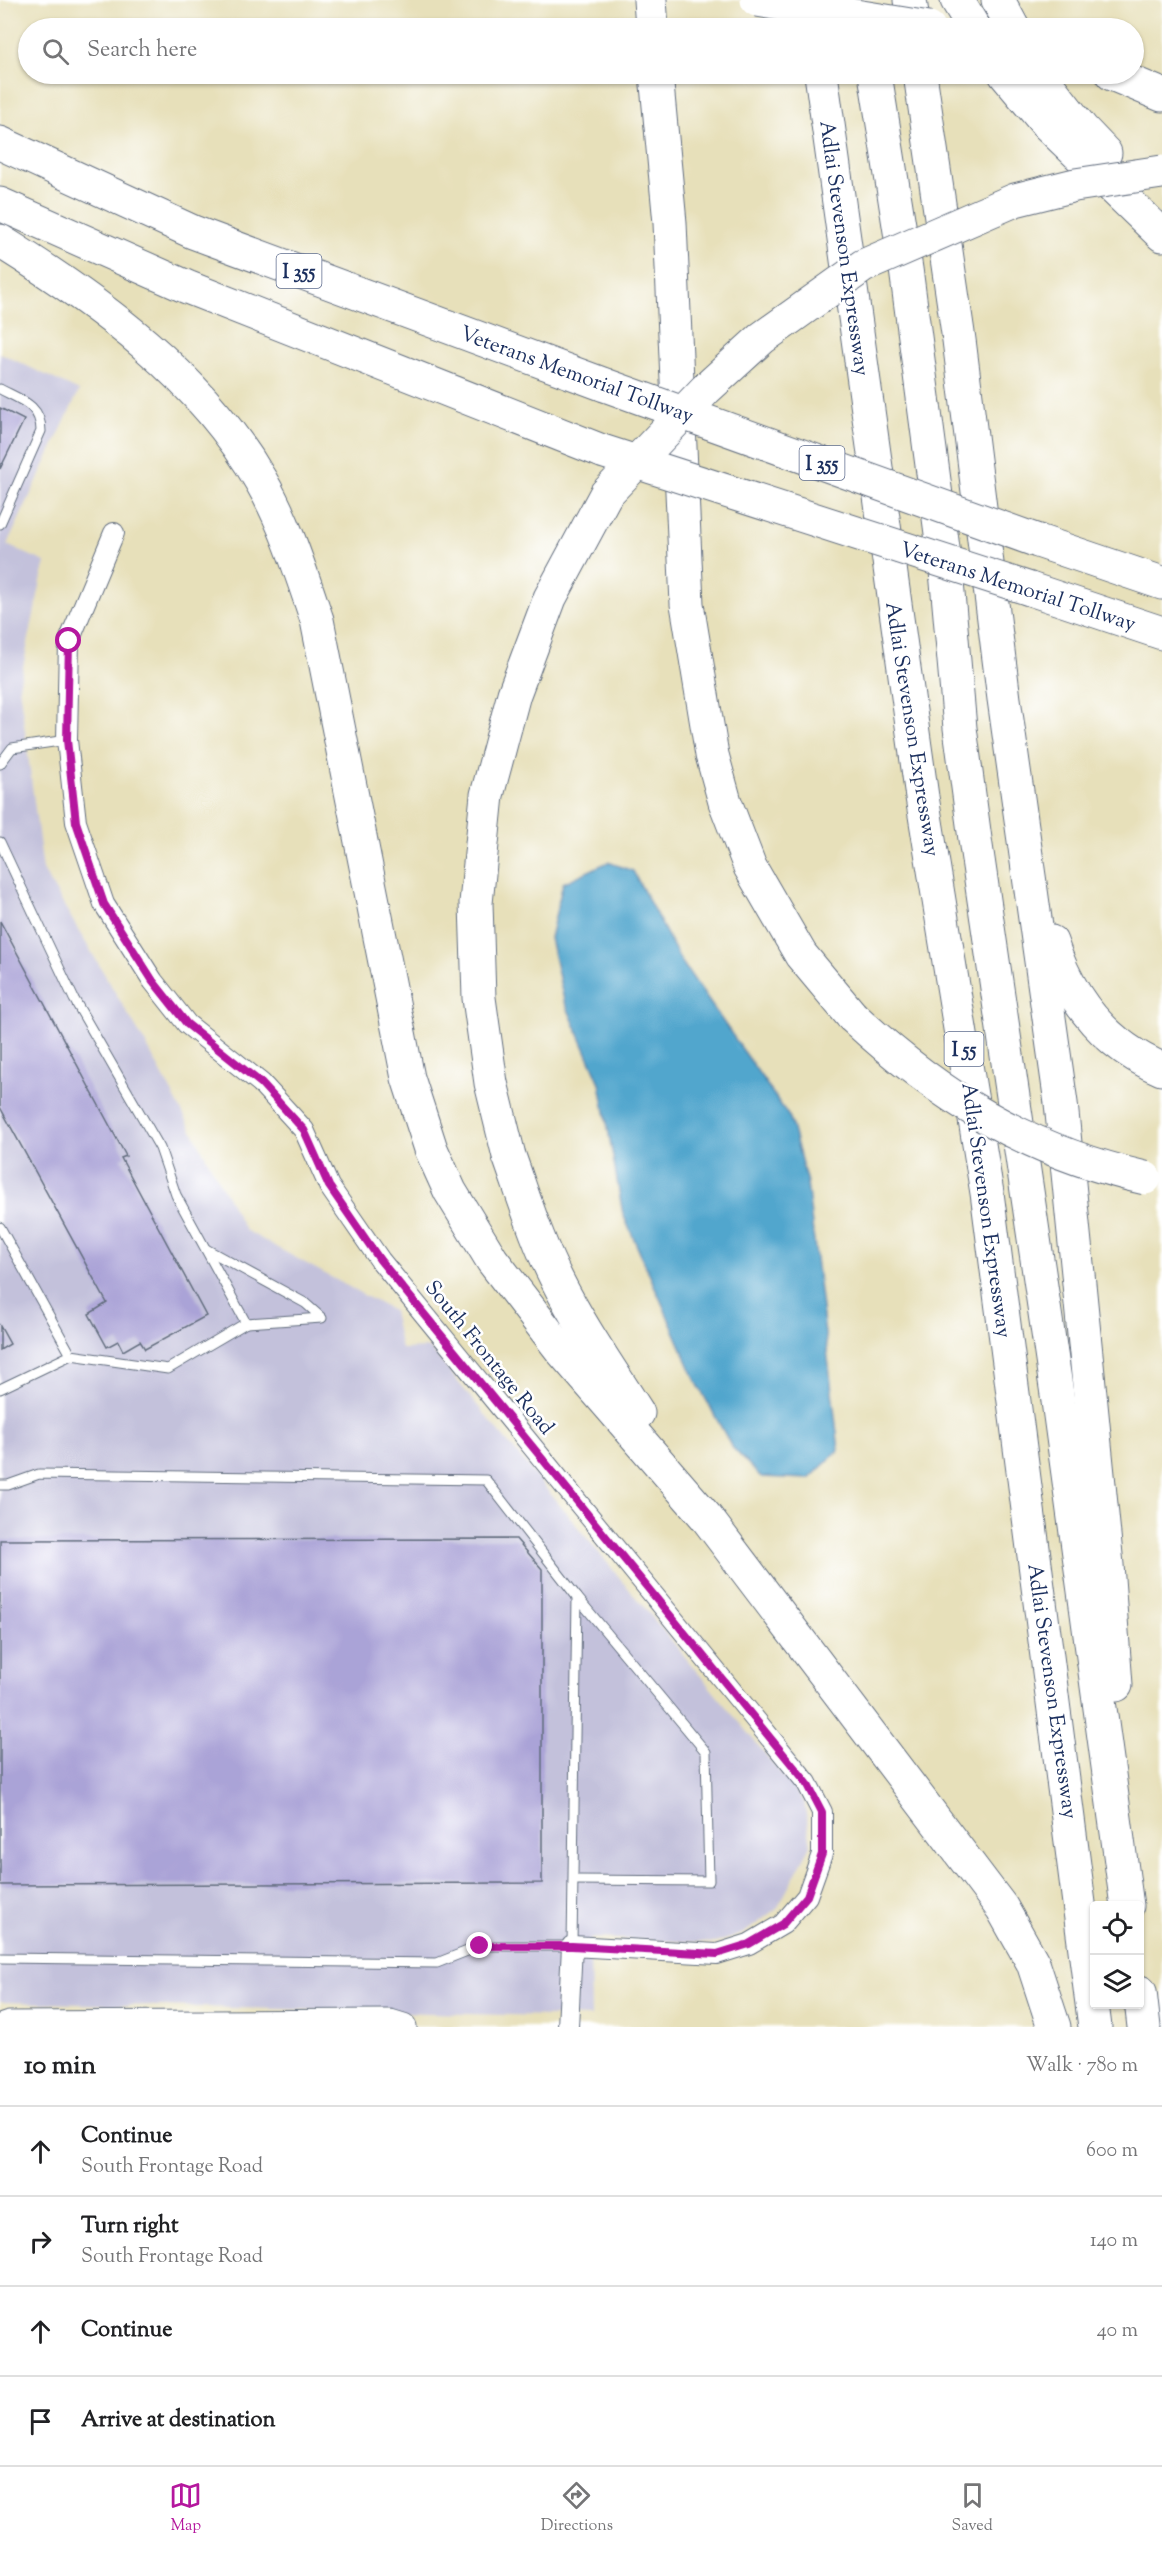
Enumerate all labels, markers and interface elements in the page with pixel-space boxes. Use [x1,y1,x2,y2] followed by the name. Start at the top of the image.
[18,18,1144,84] search box
[39,35,72,68] icon: search
[87,35,197,67] text: Search here
[810,119,876,378] street label: Adlai Stevenson Expressway
[276,254,322,288] road number: I 355
[455,320,698,432] street label: Veterans Memorial Tollway
[800,446,844,480] road number: I 355
[895,535,1140,640] street label: Veterans Memorial Tollway
[876,600,946,859] street label: Adlai Stevenson Expressway
[55,627,81,653] route start
[944,1032,984,1066] road number: I 55
[952,1081,1018,1340] street label: Adlai Stevenson Expressway
[417,1275,560,1442] street label: South Frontage Road
[1018,1562,1084,1821] street label: Adlai Stevenson Expressway
[1090,1901,1144,2009] map controls
[1090,1901,1144,1955] button: locate
[466,1932,492,1958] route end
[1090,1955,1144,2009] button: layers
[24,2048,96,2085] text: 10 min
[1026,2052,1138,2081] text: Walk · 780 m
[81,2121,172,2153] text: Continue
[24,2135,57,2168] icon: ahead
[1086,2137,1138,2166] text: 600 m
[81,2153,263,2182] text: South Frontage Road
[81,2211,178,2243] text: Turn right
[24,2225,57,2258] icon: right
[1090,2227,1138,2256] text: 140 m
[81,2243,263,2272] text: South Frontage Road
[24,2315,57,2348] icon: ahead
[81,2315,172,2347] text: Continue
[1097,2317,1138,2346] text: 40 m
[24,2405,57,2438] icon: arrive
[81,2405,276,2437] text: Arrive at destination
[169,2479,202,2538] tab: Map
[541,2479,613,2538] tab: Directions
[952,2479,993,2538] tab: Saved

